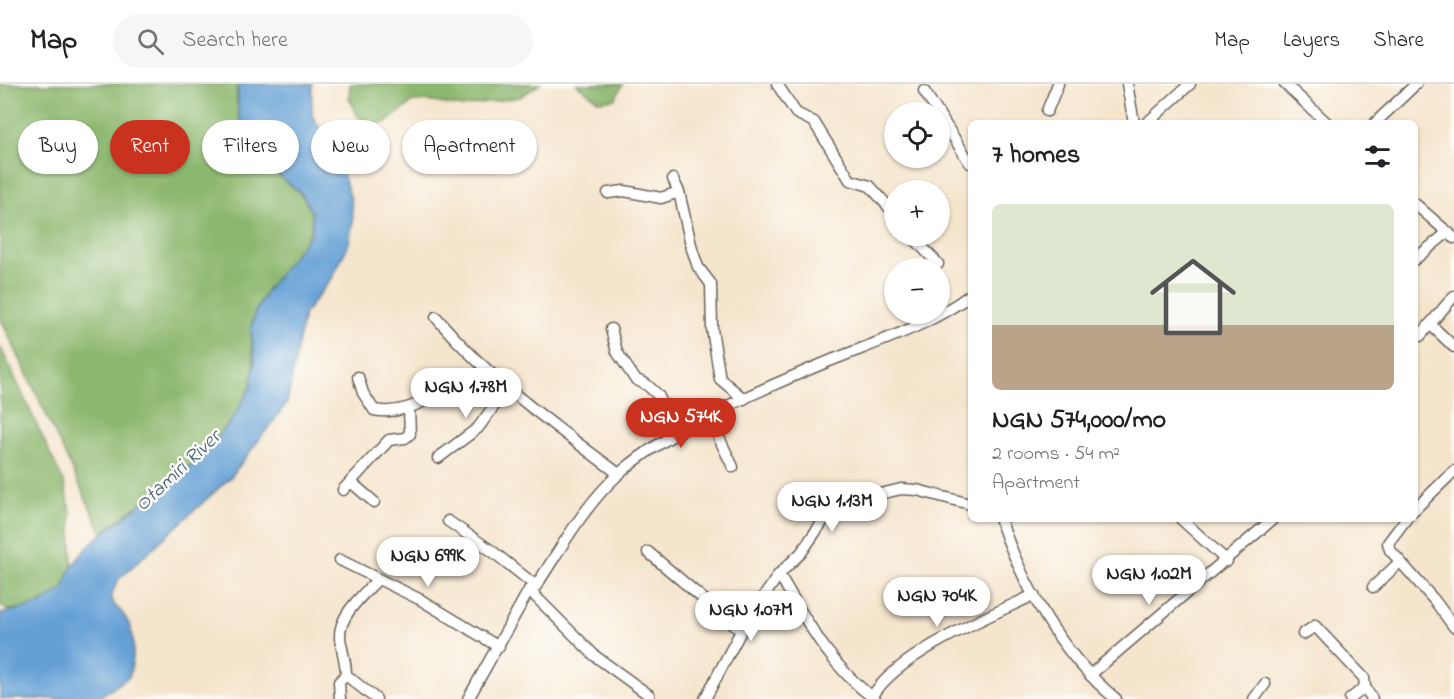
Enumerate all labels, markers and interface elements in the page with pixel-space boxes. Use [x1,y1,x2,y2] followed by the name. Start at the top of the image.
[113,14,533,68] search box
[30,21,77,62] text: Map
[134,25,167,58] icon: search
[182,25,288,57] text: Search here
[1214,26,1250,56] text: Map
[1283,26,1340,56] text: Layers
[1373,26,1424,56] text: Share
[884,102,950,324] map controls
[884,102,950,168] button: locate
[18,120,98,174] chip: Buy
[110,120,190,174] chip: Rent
[202,120,299,174] chip: Filters
[311,120,390,174] chip: New
[402,120,537,174] chip: Apartment
[992,137,1080,175] text: 7 homes
[1361,140,1394,173] icon: filters
[884,180,950,246] button: +
[1139,243,1247,351] icon: home
[884,258,950,324] button: −
[397,368,535,419] pin: NGN 1.78M
[425,373,507,402] text: NGN 1.78M
[619,398,743,449] pin: NGN 574K
[992,402,1166,440] text: NGN 574,000/mo
[640,403,722,432] text: NGN 574K
[129,422,230,519] water label: Otamiri River
[992,440,1120,469] text: 2 rooms · 54 m²
[992,469,1080,498] text: Apartment
[763,482,901,533] pin: NGN 1.13M
[791,487,873,516] text: NGN 1.13M
[366,537,490,588] pin: NGN 699K
[390,542,466,571] text: NGN 699K
[1080,555,1218,606] pin: NGN 1.02M
[1106,560,1192,589] text: NGN 1.02M
[875,577,999,628] pin: NGN 704K
[897,582,977,611] text: NGN 704K
[682,591,820,642] pin: NGN 1.07M
[709,596,793,625] text: NGN 1.07M

